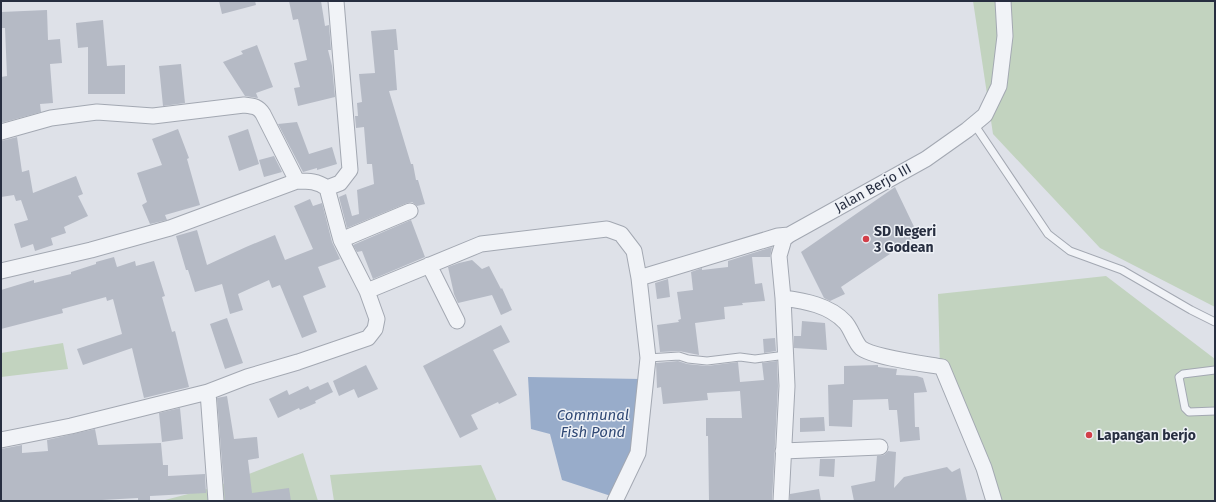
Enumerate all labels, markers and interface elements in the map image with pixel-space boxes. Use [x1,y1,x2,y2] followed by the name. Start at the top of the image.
[832,160,914,216] street label: Jalan Berjo III
[873,223,936,256] place label: SD Negeri 3 Godean
[861,234,871,244] marker: SD Negeri 3 Godean
[557,406,629,441] water label: Communal Fish Pond
[1097,427,1196,444] place label: Lapangan berjo
[1084,430,1094,440] marker: Lapangan berjo

